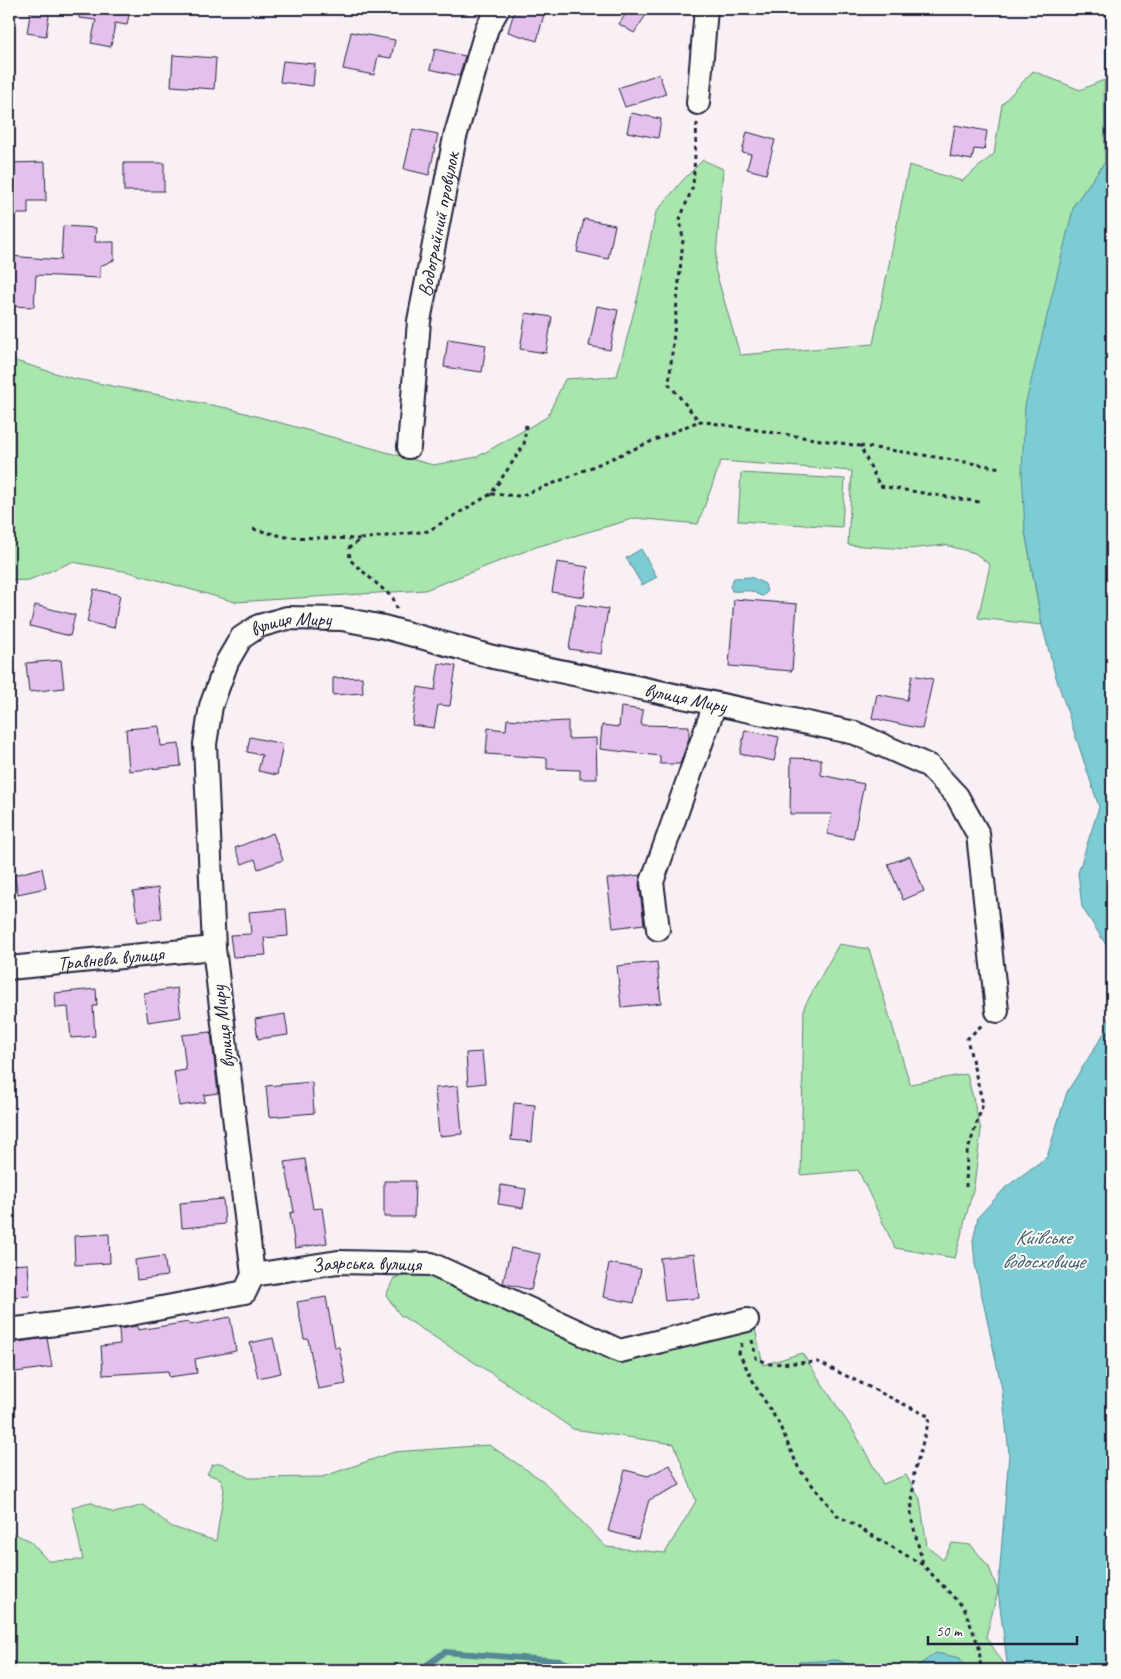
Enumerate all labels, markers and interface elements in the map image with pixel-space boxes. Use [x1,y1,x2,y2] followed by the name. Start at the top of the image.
[412,148,465,299] street label: Водограйний провулок
[244,605,333,642] street label: вулиця Миру
[642,677,730,718] street label: вулиця Миру
[56,940,167,976] street label: Травнева вулиця
[205,983,240,1070] street label: вулиця Миру
[1002,1224,1087,1274] water label: Київське водосховище
[309,1249,423,1278] street label: Заярська вулиця
[928,1614,1077,1646] scale bar
[936,1622,963,1641] text: 50 m

